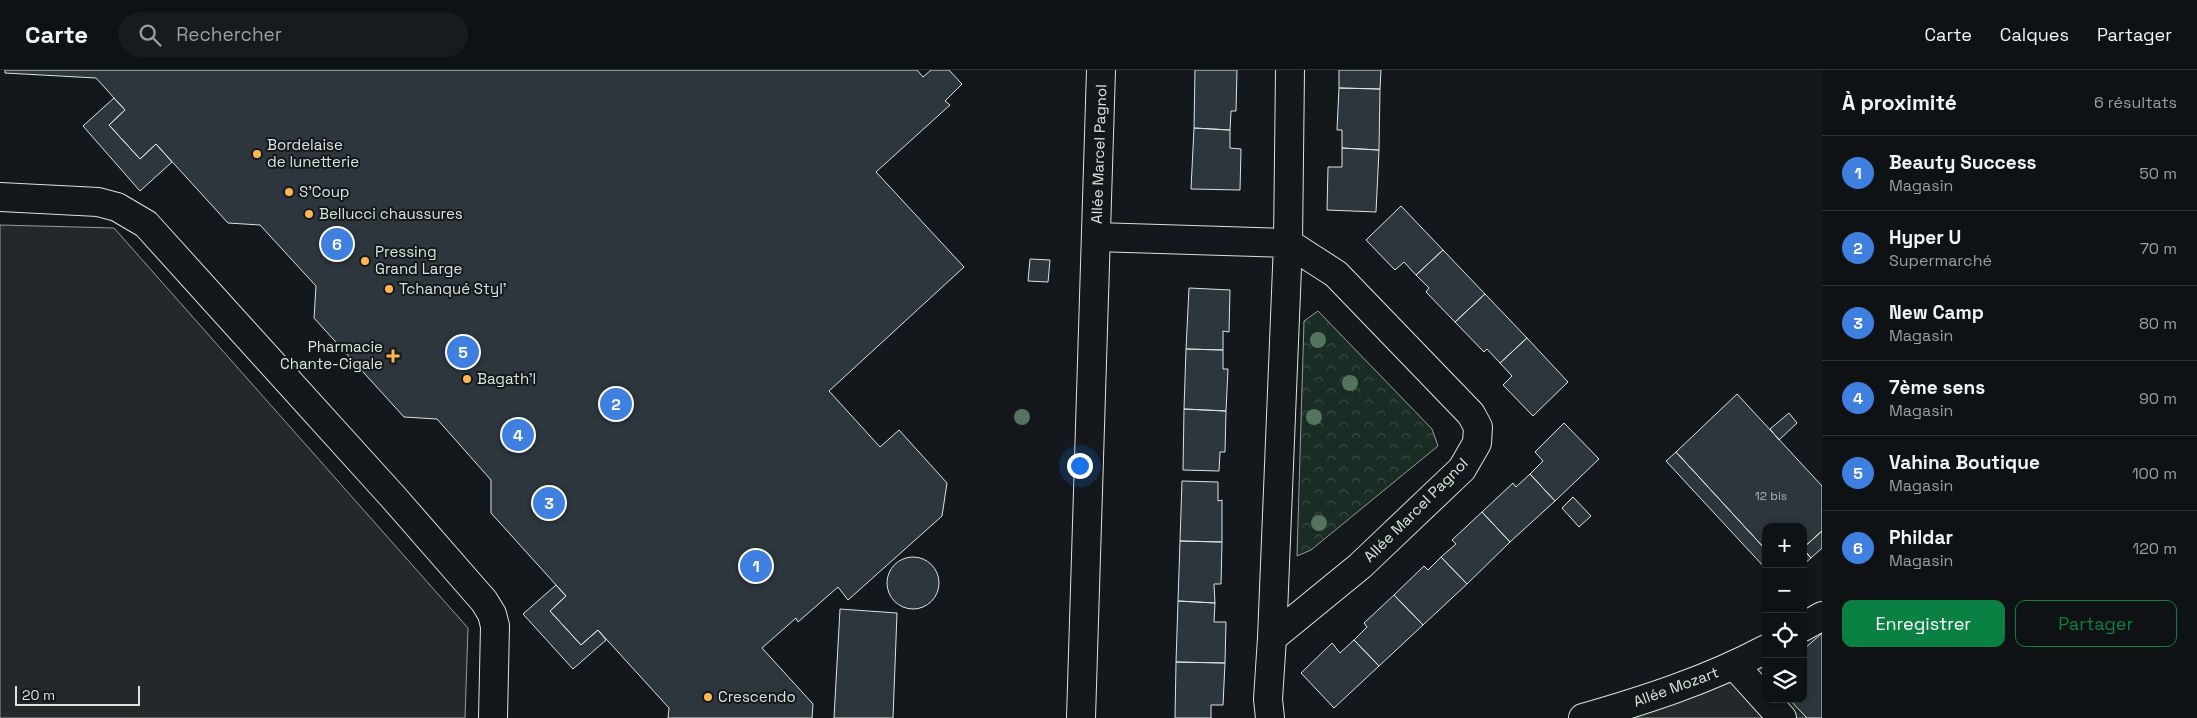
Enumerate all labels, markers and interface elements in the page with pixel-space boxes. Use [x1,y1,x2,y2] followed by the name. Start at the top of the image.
[118,12,468,57] search box
[25,19,88,50] text: Carte
[136,21,164,49] icon: search
[176,22,282,47] text: Rechercher
[1925,23,1972,46] text: Carte
[2000,23,2069,46] text: Calques
[2097,23,2172,46] text: Partager
[1087,84,1110,224] street label: Allée Marcel Pagnol
[1842,89,1957,116] text: À proximité
[2094,92,2177,113] text: 6 résultats
[267,135,359,171] place label: Bordelaise de lunetterie
[251,148,263,160] marker: Bordelaise de lunetterie
[1889,150,2037,175] text: Beauty Success
[1854,163,1862,184] text: 1
[2139,163,2177,184] text: 50 m
[1889,175,1953,196] text: Magasin
[299,182,350,201] place label: S’Coup
[283,186,295,198] marker: S’Coup
[319,204,463,223] place label: Bellucci chaussures
[303,208,315,220] marker: Bellucci chaussures
[321,225,353,263] pin: 6
[1889,225,1961,250] text: Hyper U
[1853,238,1863,259] text: 2
[2140,238,2177,259] text: 70 m
[375,242,462,278] place label: Pressing Grand Large
[1889,250,1992,271] text: Supermarché
[359,255,371,267] marker: Pressing Grand Large
[399,279,507,298] place label: Tchanqué Styl’
[383,283,395,295] marker: Tchanqué Styl’
[1889,300,1984,325] text: New Camp
[1853,313,1863,334] text: 3
[2139,313,2177,334] text: 80 m
[1889,325,1953,346] text: Magasin
[447,333,479,371] pin: 5
[280,337,383,373] place label: Pharmacie Chante-Cigale
[387,350,399,362] marker: Pharmacie Chante-Cigale
[477,369,536,388] place label: Bagath’l
[461,373,473,385] marker: Bagath’l
[1889,375,1985,400] text: 7ème sens
[600,385,632,423] pin: 2
[1853,388,1863,409] text: 4
[2139,388,2177,409] text: 90 m
[1889,400,1953,421] text: Magasin
[502,416,534,454] pin: 4
[1889,450,2040,475] text: Vahina Boutique
[1067,453,1093,479] your location
[1359,453,1472,566] street label: Allée Marcel Pagnol
[1853,463,1863,484] text: 5
[2132,463,2177,484] text: 100 m
[1889,475,1953,496] text: Magasin
[533,484,565,522] pin: 3
[1755,488,1787,504] house number: 12 bis
[1762,523,1807,703] map controls
[1762,523,1807,568] button: +
[1889,525,1953,550] text: Phildar
[1853,538,1863,559] text: 6
[2133,538,2177,559] text: 120 m
[740,547,772,585] pin: 1
[1889,550,1953,571] text: Magasin
[1762,568,1807,613] button: −
[1842,600,2005,647] button: Enregistrer
[2015,600,2177,647] button: Partager
[1762,613,1807,658] button: locate
[1762,658,1807,703] button: layers
[1631,662,1721,711] street label: Allée Mozart
[15,683,140,706] scale bar
[22,686,55,704] text: 20 m
[718,687,796,706] place label: Crescendo
[702,691,714,703] marker: Crescendo

